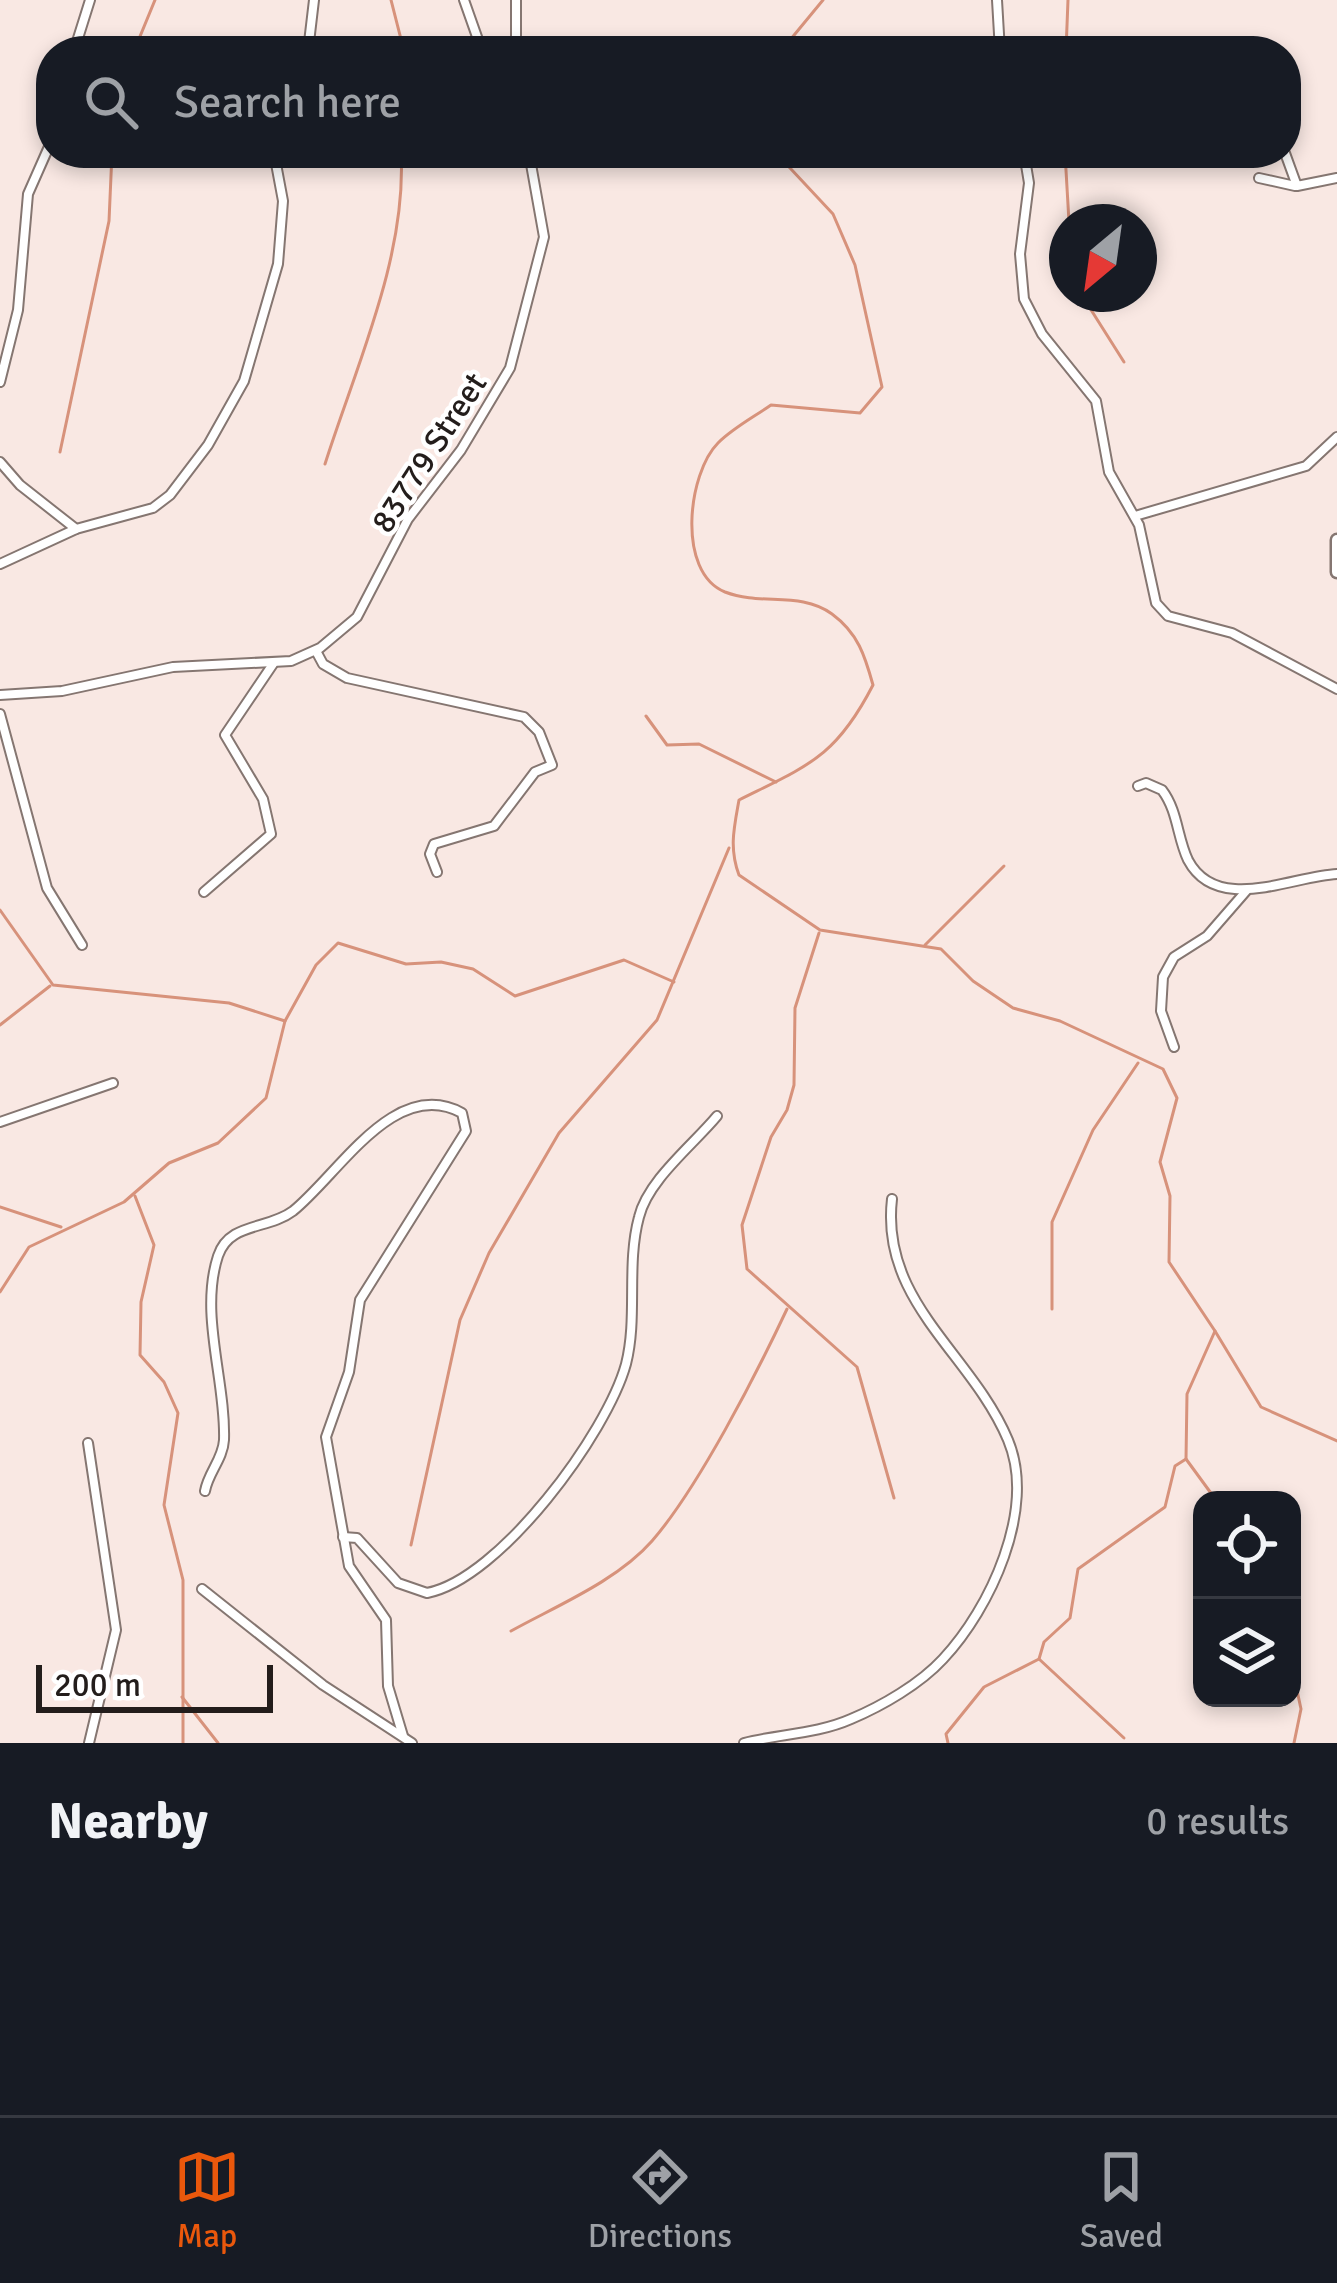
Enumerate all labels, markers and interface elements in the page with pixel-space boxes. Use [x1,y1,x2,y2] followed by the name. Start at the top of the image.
[36,36,1301,168] search box
[78,69,144,135] icon: search
[174,75,401,130] text: Search here
[1049,204,1157,312] north arrow
[362,365,496,540] street label: 83779 Street
[1193,1491,1301,1707] map controls
[1193,1491,1301,1599] button: locate
[1193,1599,1301,1707] button: layers
[36,1659,273,1712] scale bar
[54,1665,141,1706] text: 200 m
[48,1790,208,1853] text: Nearby
[1146,1797,1289,1845] text: 0 results
[174,2144,240,2257] tab: Map
[588,2144,732,2257] tab: Directions
[1080,2144,1163,2257] tab: Saved

